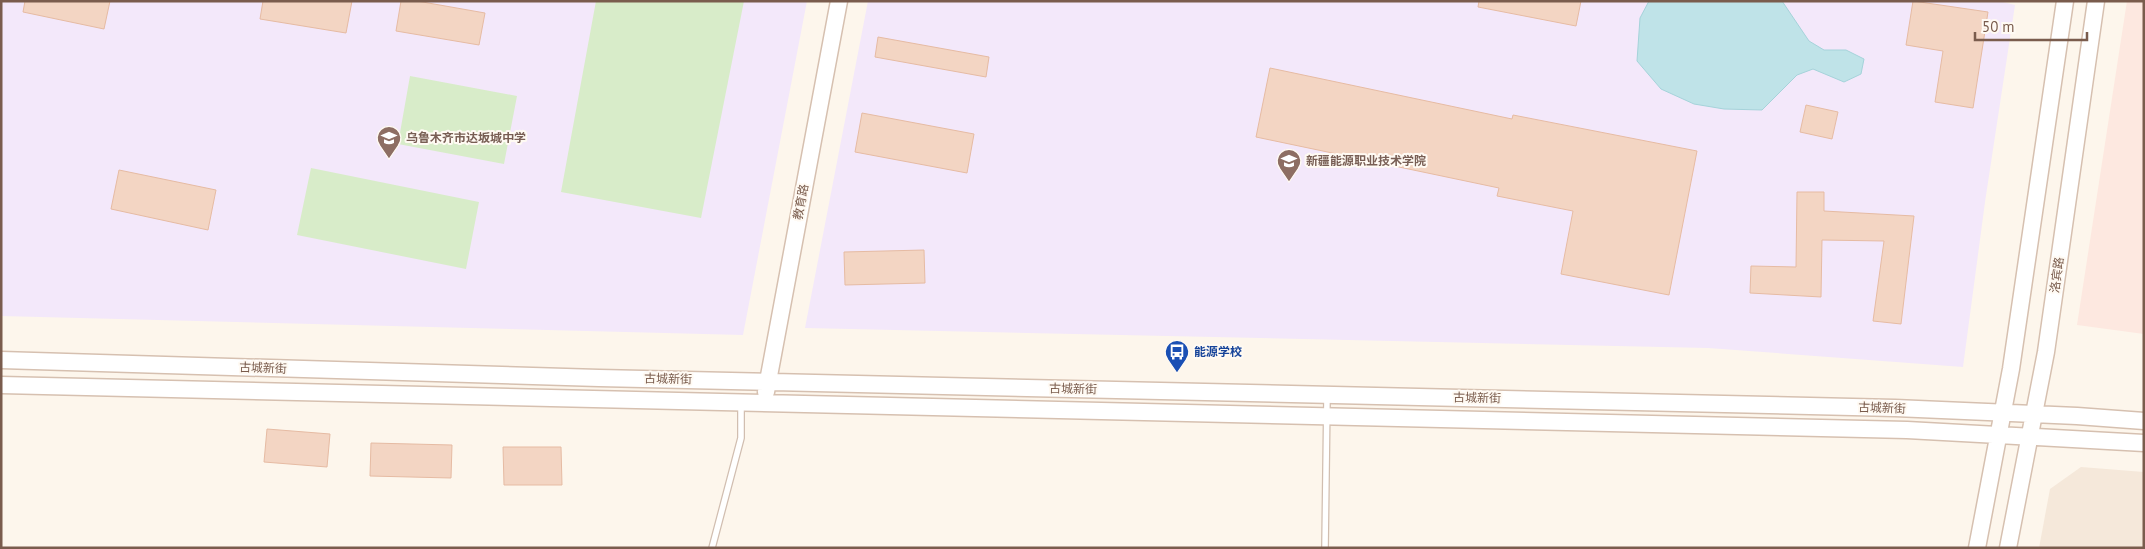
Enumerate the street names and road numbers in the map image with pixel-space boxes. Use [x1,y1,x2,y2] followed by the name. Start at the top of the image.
[790,183,811,221] street label: 教育路
[2047,256,2066,294] street label: 洛宾路
[239,359,287,376] street label: 古城新街
[644,371,692,386] street label: 古城新街
[1049,381,1097,396] street label: 古城新街
[1453,390,1501,405] street label: 古城新街
[1858,399,1906,416] street label: 古城新街

